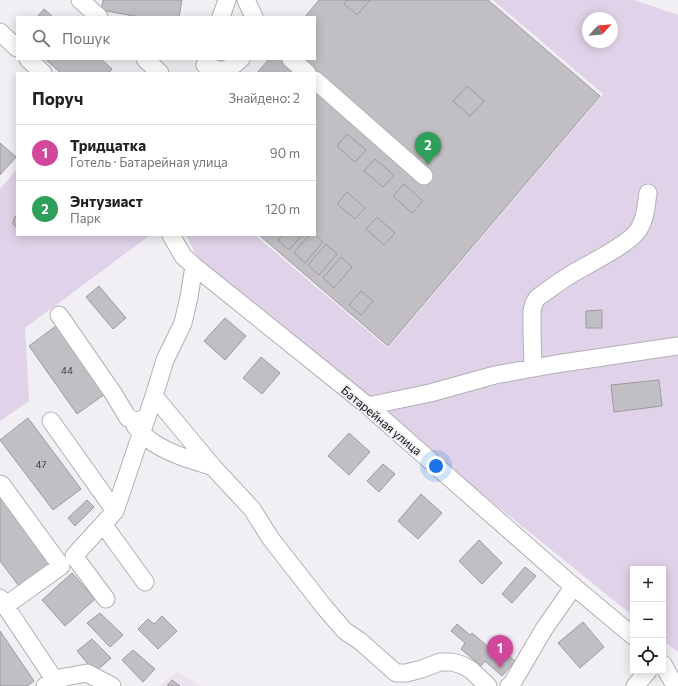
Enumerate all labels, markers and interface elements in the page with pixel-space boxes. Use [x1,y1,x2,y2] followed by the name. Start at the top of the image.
[582,12,618,48] north arrow
[16,16,316,60] search box
[30,27,52,49] icon: search
[62,29,110,47] text: Пошук
[32,88,83,109] text: Поруч
[229,90,300,106] text: Знайдено: 2
[415,132,441,165] pin: 2
[70,136,146,154] text: Тридцатка
[42,145,48,161] text: 1
[270,145,300,161] text: 90 m
[70,154,228,170] text: Готель · Батарейная улица
[70,192,143,210] text: Энтузиаст
[41,201,49,217] text: 2
[265,201,300,217] text: 120 m
[70,210,101,226] text: Парк
[61,364,73,376] house number: 44
[339,382,425,458] street label: Батарейная улица
[426,456,446,476] your location
[35,458,47,470] house number: 47
[630,566,666,674] map controls
[630,566,666,602] button: +
[630,602,666,638] button: −
[487,635,513,668] pin: 1
[630,638,666,674] button: locate

